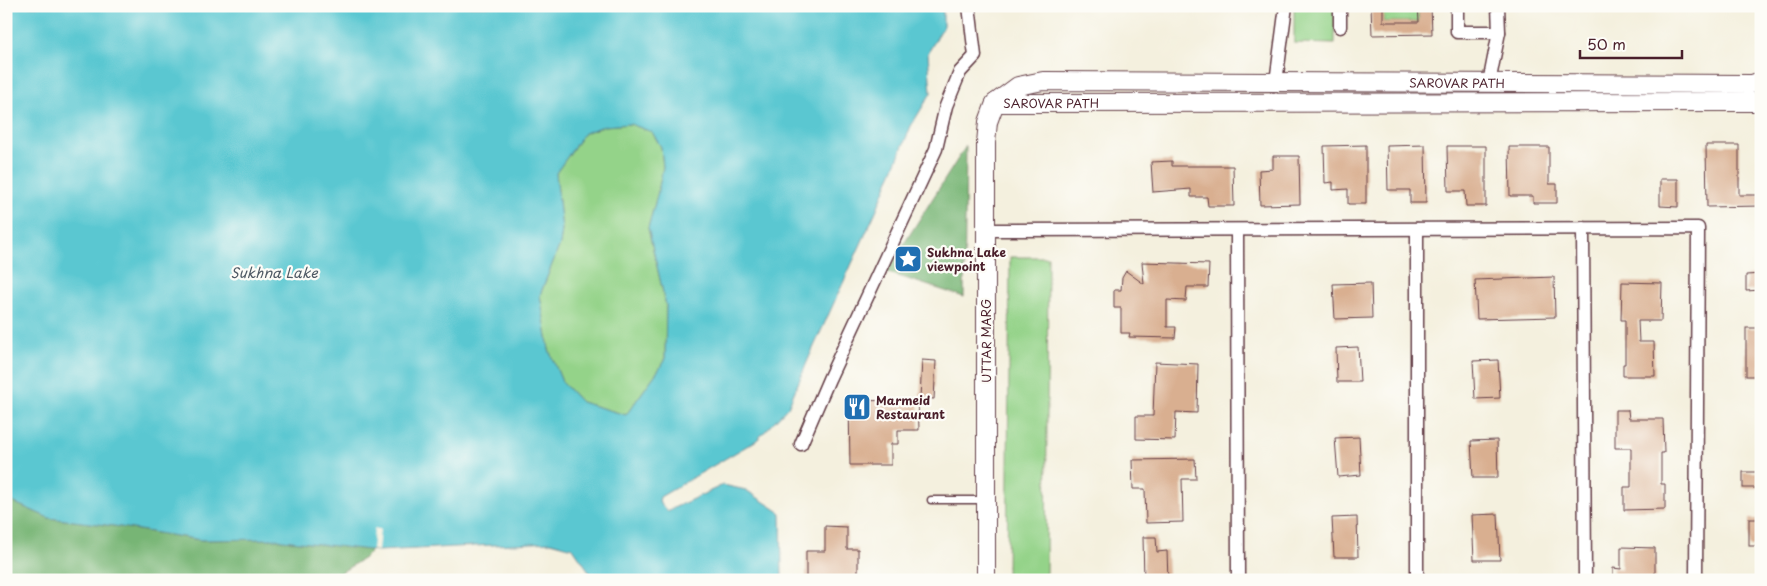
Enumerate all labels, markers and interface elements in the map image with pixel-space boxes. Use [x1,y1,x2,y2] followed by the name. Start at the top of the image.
[1580,28,1682,60] scale bar
[1587,32,1626,55] text: 50 m
[1409,74,1505,92] street label: SAROVAR PATH
[1003,94,1099,112] street label: SAROVAR PATH
[927,243,1006,275] place label: Sukhna Lake viewpoint
[893,244,923,274] place icon: Sukhna Lake viewpoint
[230,262,319,283] water label: Sukhna Lake
[977,299,995,383] street label: UTTAR MARG
[876,391,945,423] place label: Marmeid Restaurant
[842,392,872,422] restaurant icon: Marmeid Restaurant

